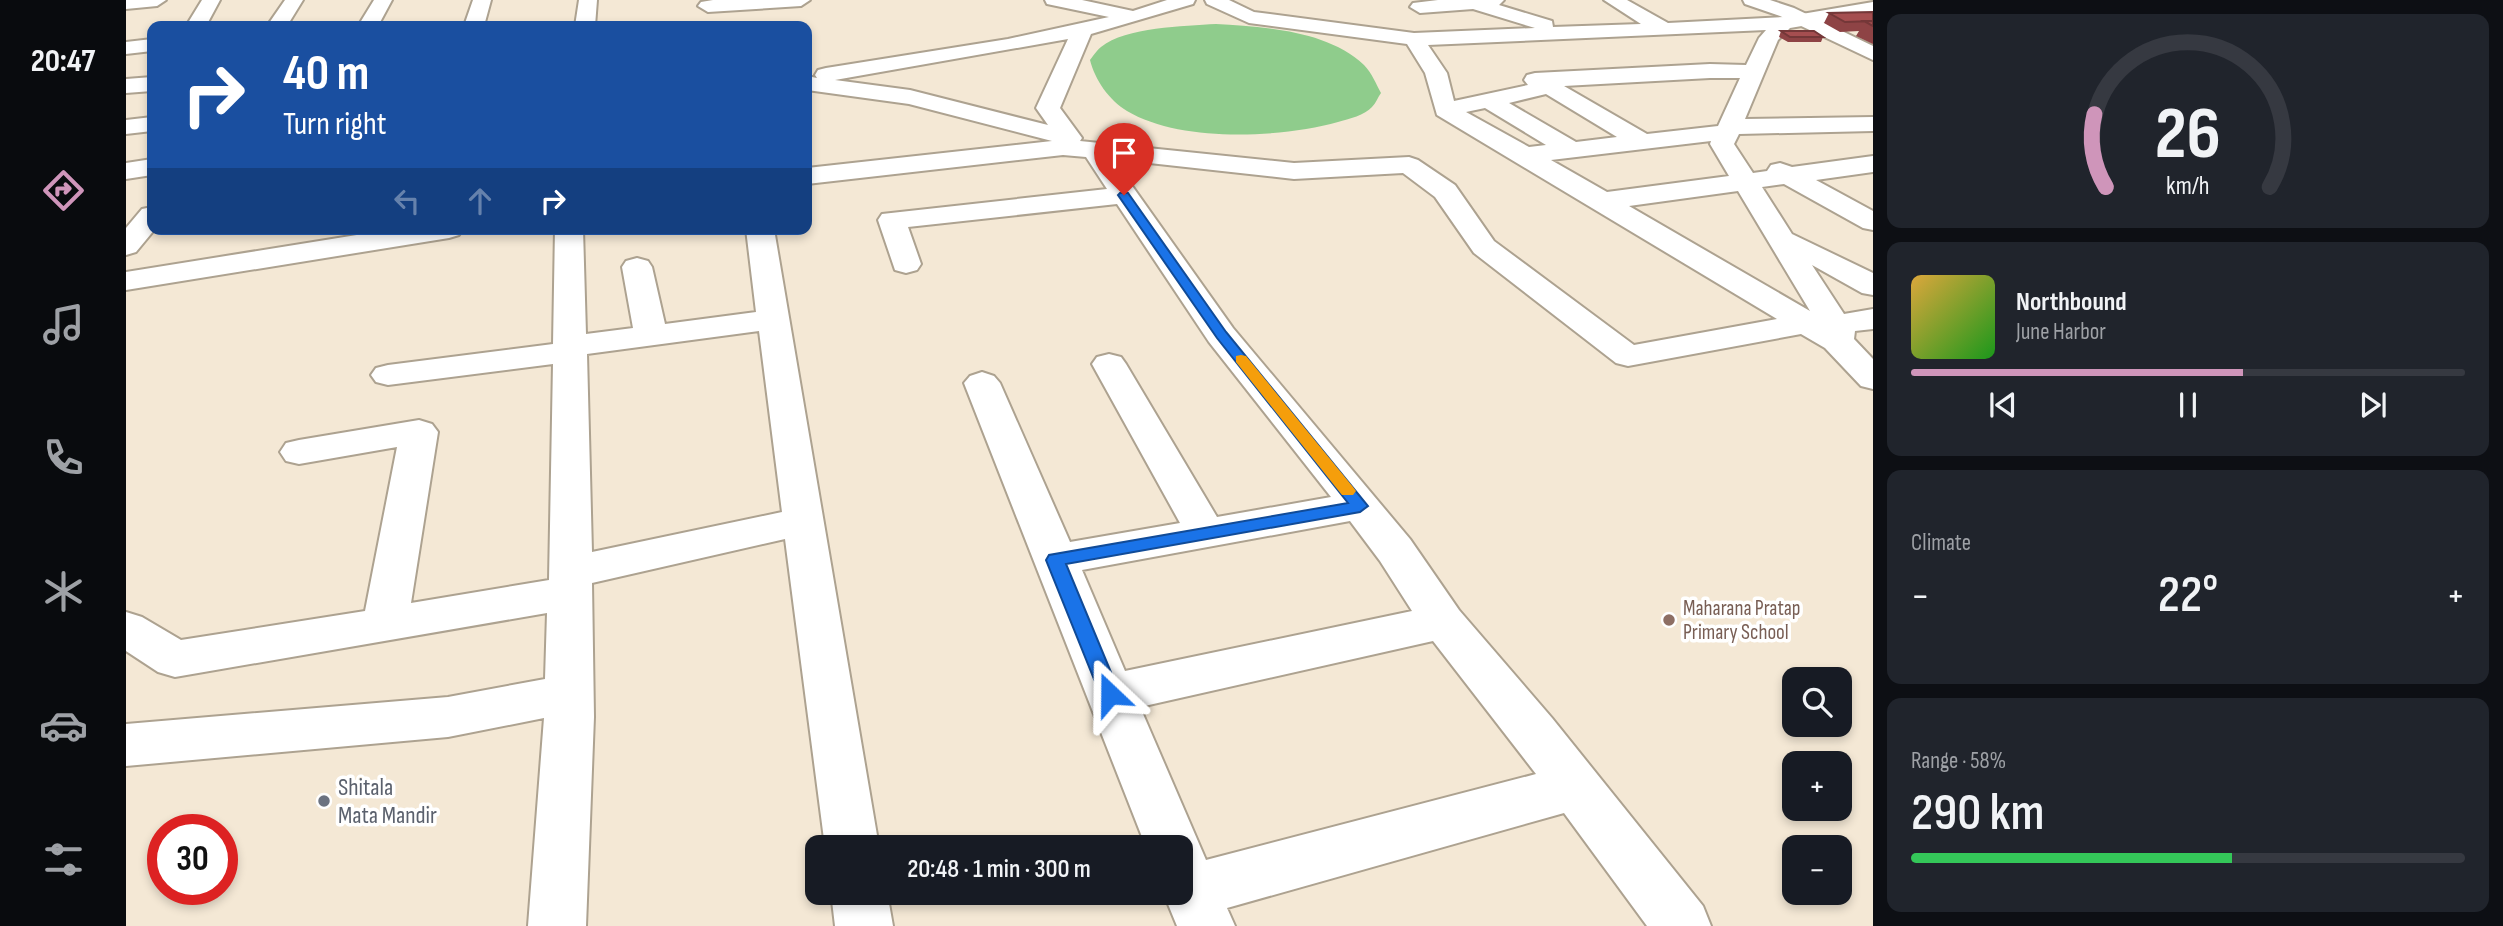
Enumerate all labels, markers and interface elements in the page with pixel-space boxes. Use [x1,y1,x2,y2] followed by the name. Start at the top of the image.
[31,42,95,81] text: 20:47
[283,45,369,104] text: 40 m
[168,49,259,140] icon: right
[2155,91,2221,179] text: 26
[283,105,387,144] text: Turn right
[1094,123,1154,195] pin
[1105,134,1143,172] icon: arrive
[39,166,88,215] icon: directions
[2166,171,2210,202] text: km/h
[388,182,426,220] icon: left
[461,182,499,220] icon: ahead
[534,182,572,220] icon: right
[2016,287,2127,318] text: Northbound
[39,300,88,349] icon: music
[2016,318,2106,346] text: June Harbor
[1984,386,2022,424] icon: previous
[2169,386,2207,424] icon: pause
[2354,386,2392,424] icon: next
[39,433,88,482] icon: phone
[1911,529,1971,557] text: Climate
[2158,564,2218,627] text: 22°
[39,567,88,616] icon: climate
[1911,574,1930,619] text: −
[2446,574,2465,619] text: +
[1683,596,1801,645] place label: Maharana Pratap Primary School
[1661,612,1677,628] marker: Maharana Pratap Primary School
[1073,657,1147,731] position arrow
[1782,667,1852,905] map controls
[1782,667,1852,737] button: search
[39,701,88,750] icon: car
[1911,747,2006,775] text: Range · 58%
[1782,751,1852,821] button: +
[338,773,437,830] place label: Shitala Mata Mandir
[1911,782,2045,845] text: 290 km
[316,793,332,809] marker: Shitala Mata Mandir
[147,814,238,905] speed limit sign: 30
[39,835,88,884] icon: filters
[1782,835,1852,905] button: −
[907,854,1091,885] text: 20:48 · 1 min · 300 m

